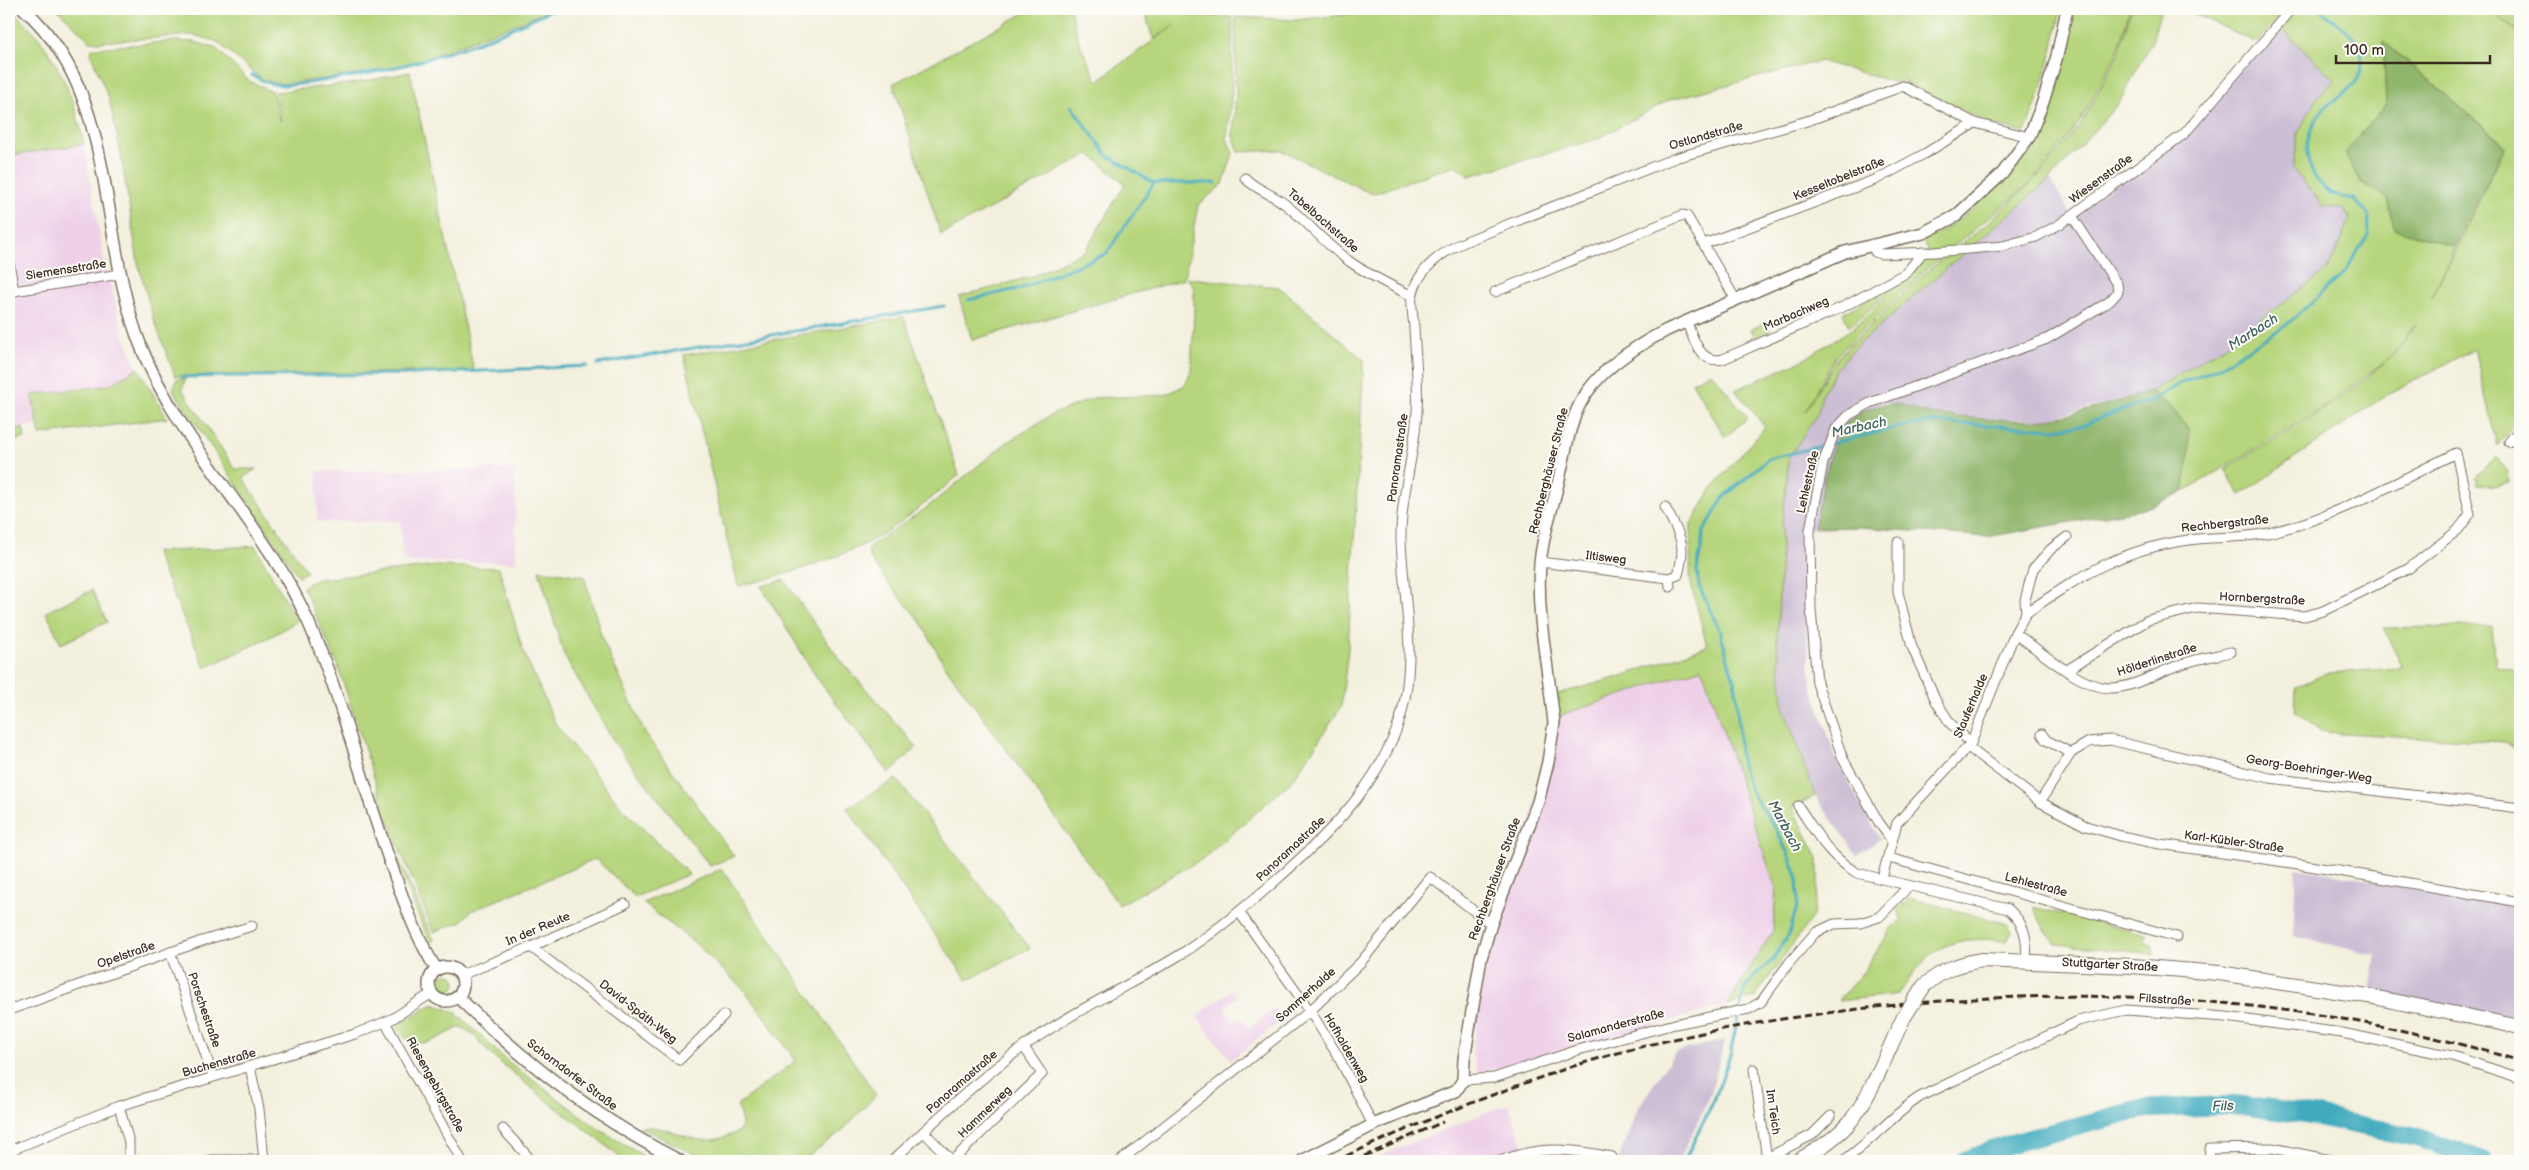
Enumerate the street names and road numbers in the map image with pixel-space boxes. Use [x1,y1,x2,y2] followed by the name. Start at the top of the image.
[1667,118,1745,154] street label: Ostlandstraße
[2066,151,2136,207] street label: Wiesenstraße
[1791,154,1887,204] street label: Kesseltobelstraße
[1284,186,1362,256] street label: Tobelbachstraße
[25,256,107,284] street label: Siemensstraße
[1761,293,1831,335] street label: Marbachweg
[1526,406,1572,536] street label: Rechberghäuser Straße
[1384,413,1412,503] street label: Panoramastraße
[1793,449,1823,515] street label: Lehlestraße
[2180,512,2270,536] street label: Rechbergstraße
[1585,548,1627,568] street label: Iltisweg
[2219,589,2305,609] street label: Hornbergstraße
[2115,640,2199,680] street label: Hölderlinstraße
[1951,671,1991,741] street label: Stauferhalde
[2245,752,2373,786] street label: Georg-Boehringer-Weg
[1253,813,1329,885] street label: Panoramastraße
[1466,815,1524,943] street label: Rechberghäuser Straße
[2183,828,2285,856] street label: Karl-Kübler-Straße
[2003,869,2069,901] street label: Lehlestraße
[504,909,572,949] street label: In der Reute
[95,938,157,972] street label: Opelstraße
[2062,955,2158,975] street label: Stuttgarter Straße
[1273,964,1339,1026] street label: Sommerhalde
[184,970,224,1050] street label: Porschestraße
[596,977,680,1047] street label: David-Späth-Weg
[2138,991,2192,1009] street label: Filsstraße
[1566,1006,1666,1046] street label: Salamanderstraße
[1320,1010,1372,1086] street label: Hofhaldenweg
[402,1034,468,1136] street label: Riesengebirgstraße
[524,1036,620,1114] street label: Schorndorfer Straße
[180,1045,258,1081] street label: Buchenstraße
[923,1047,1001,1117] street label: Panoramastraße
[955,1083,1015,1141] street label: Hammerweg
[1762,1088,1784,1136] street label: Im Teich

